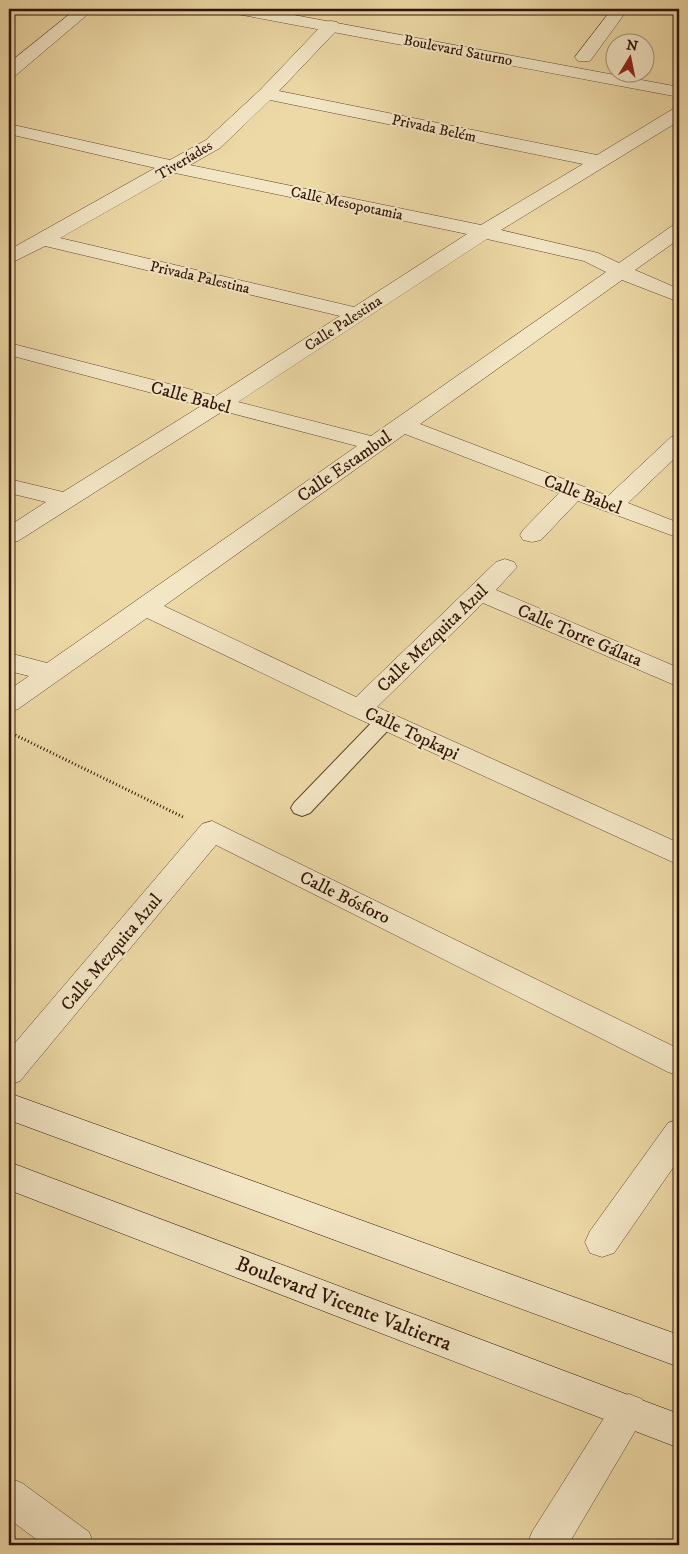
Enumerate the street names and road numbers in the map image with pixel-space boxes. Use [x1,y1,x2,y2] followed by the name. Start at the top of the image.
[402,31,514,70] street label: Boulevard Saturno
[390,110,478,147] street label: Privada Belém
[153,136,216,185] street label: Tiveríades
[289,182,405,225] street label: Calle Mesopotamia
[148,257,252,298] street label: Privada Palestina
[301,291,386,355] street label: Calle Palestina
[148,377,234,419] street label: Calle Babel
[293,426,396,507] street label: Calle Estambul
[540,470,625,520] street label: Calle Babel
[373,580,493,697] street label: Calle Mezquita Azul
[514,600,646,672] street label: Calle Torre Gálata
[361,703,462,765] street label: Calle Topkapi
[296,867,393,929] street label: Calle Bósforo
[56,889,167,1016] street label: Calle Mezquita Azul
[232,1251,455,1357] street label: Boulevard Vicente Valtierra

